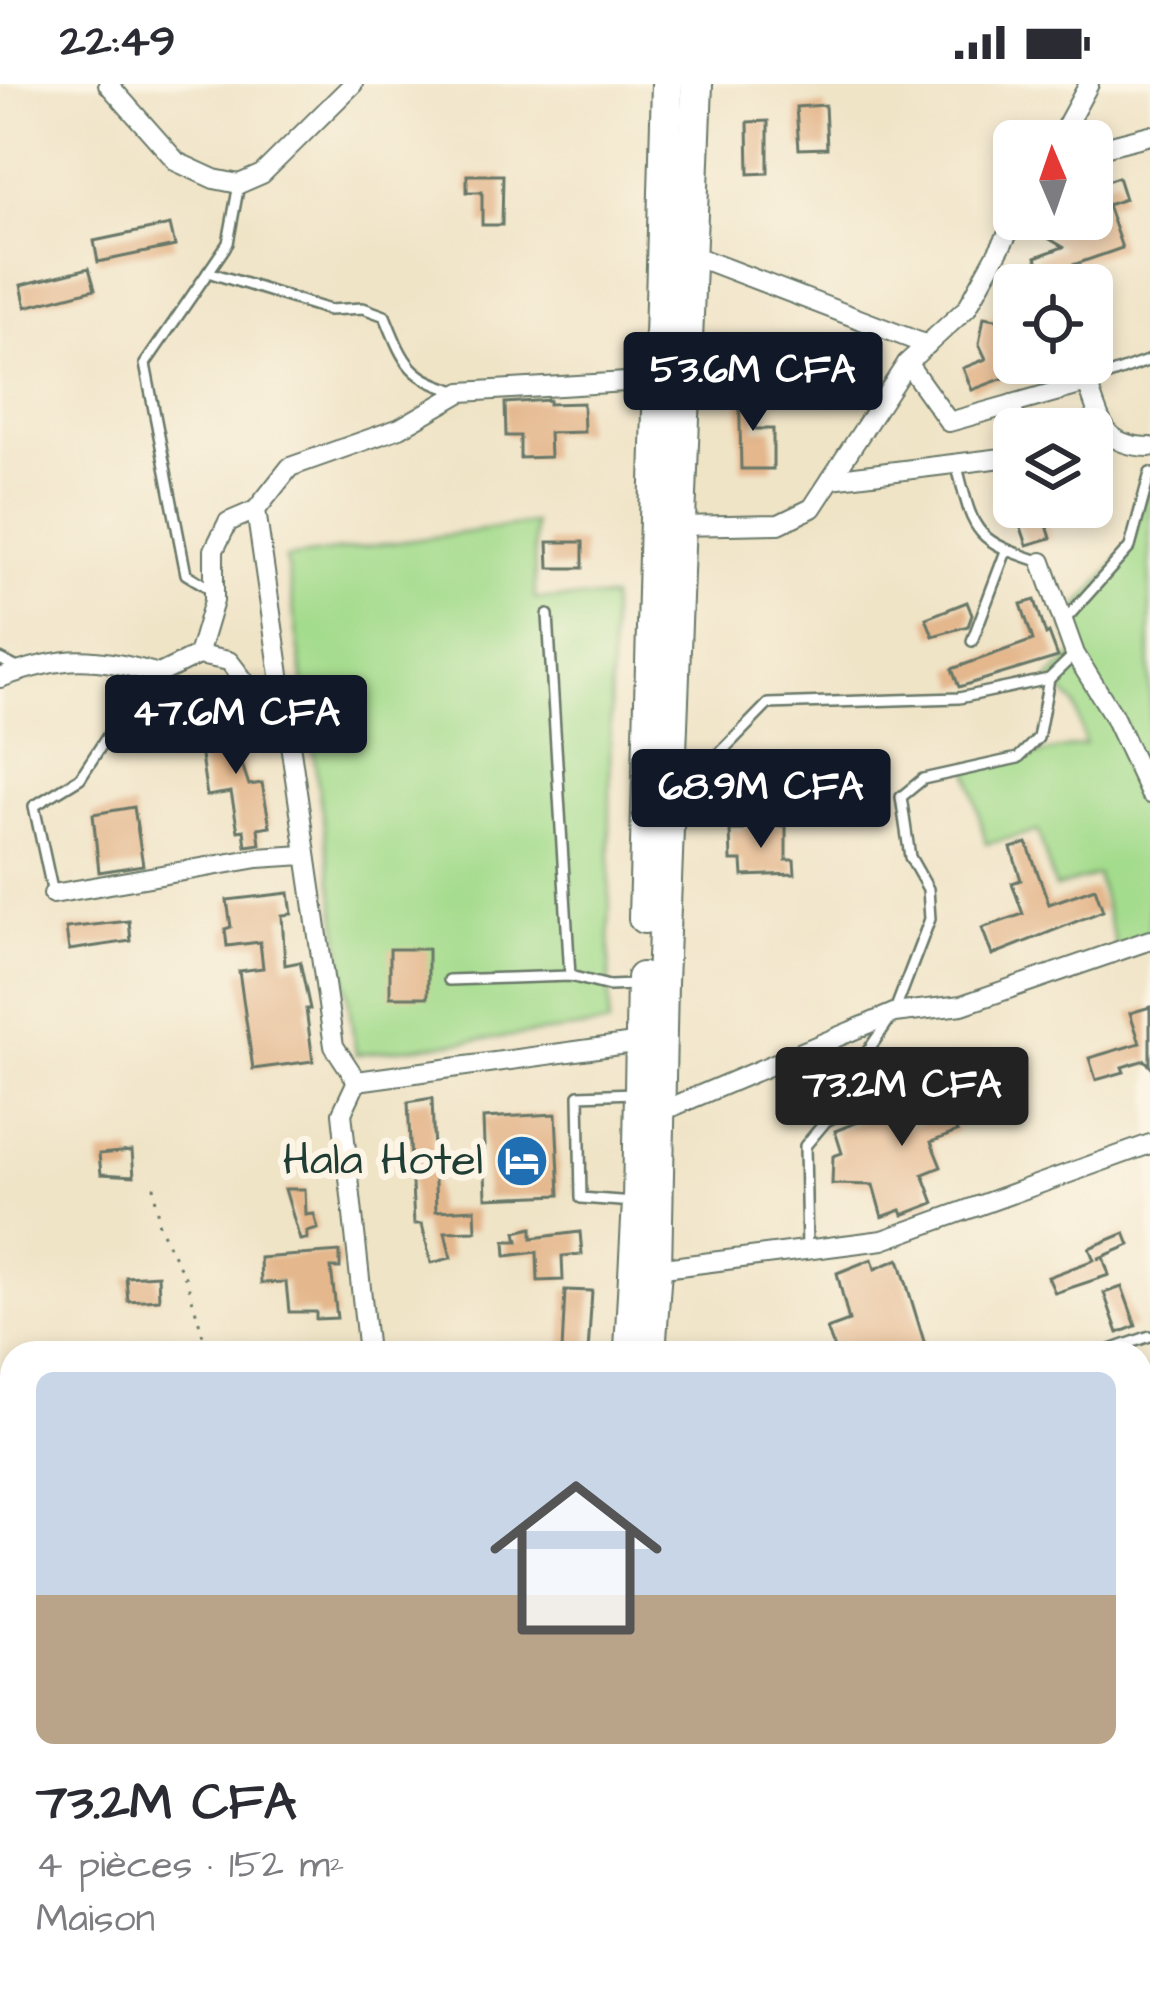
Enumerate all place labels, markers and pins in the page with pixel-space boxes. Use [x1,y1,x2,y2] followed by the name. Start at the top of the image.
[616,332,890,434] pin: 53.6M CFA
[99,675,373,777] pin: 47.6M CFA
[624,749,898,851] pin: 68.9M CFA
[765,1047,1039,1149] pin: 73.2M CFA
[283,1130,483,1192] place label: Hala Hotel
[494,1133,550,1189] hotel icon: Hala Hotel

